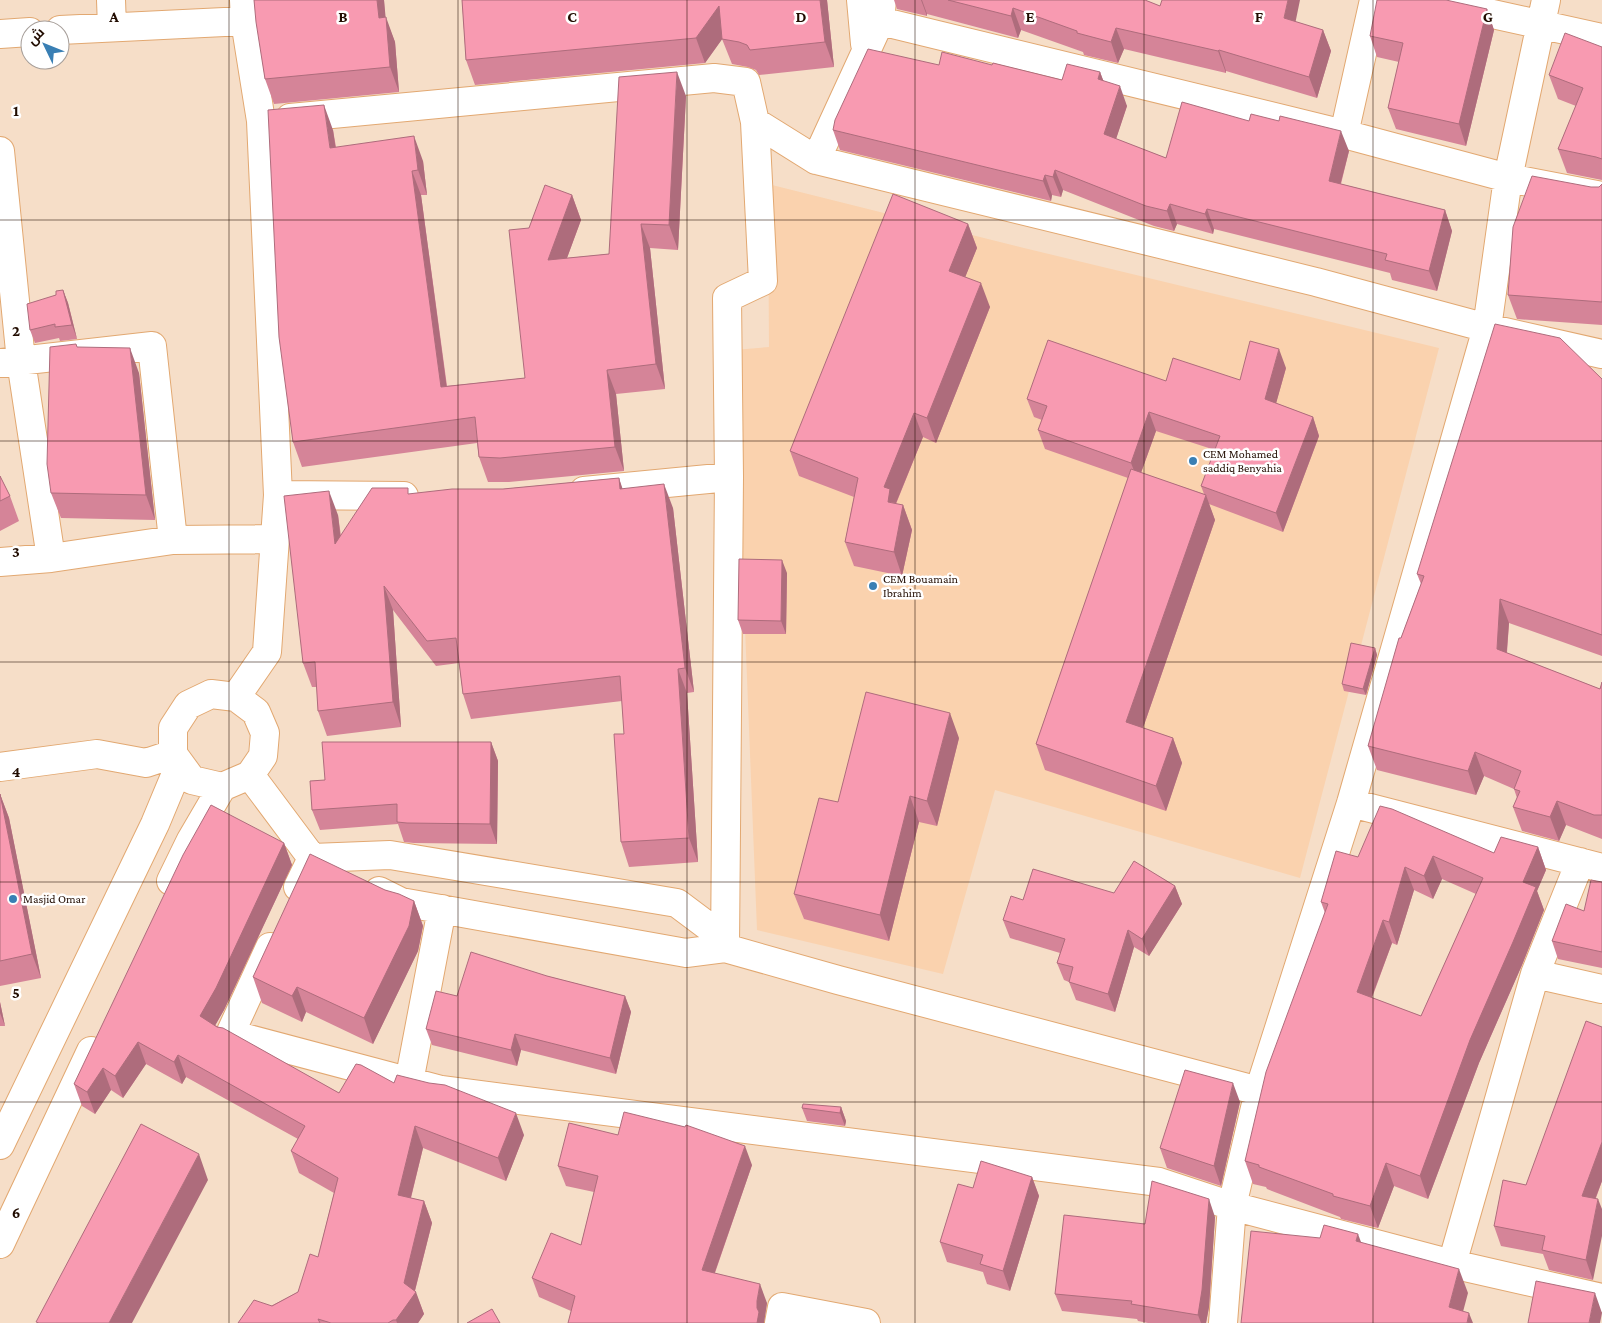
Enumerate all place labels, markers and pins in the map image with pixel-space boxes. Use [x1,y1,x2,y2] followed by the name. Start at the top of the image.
[1203,447,1282,475] place label: CEM Mohamed saddiq Benyahia
[1187,455,1199,467] marker: CEM Mohamed saddiq Benyahia
[883,572,959,600] place label: CEM Bouamain Ibrahim
[867,580,879,592] marker: CEM Bouamain Ibrahim
[23,892,86,906] place label: Masjid Omar
[7,893,19,905] marker: Masjid Omar

